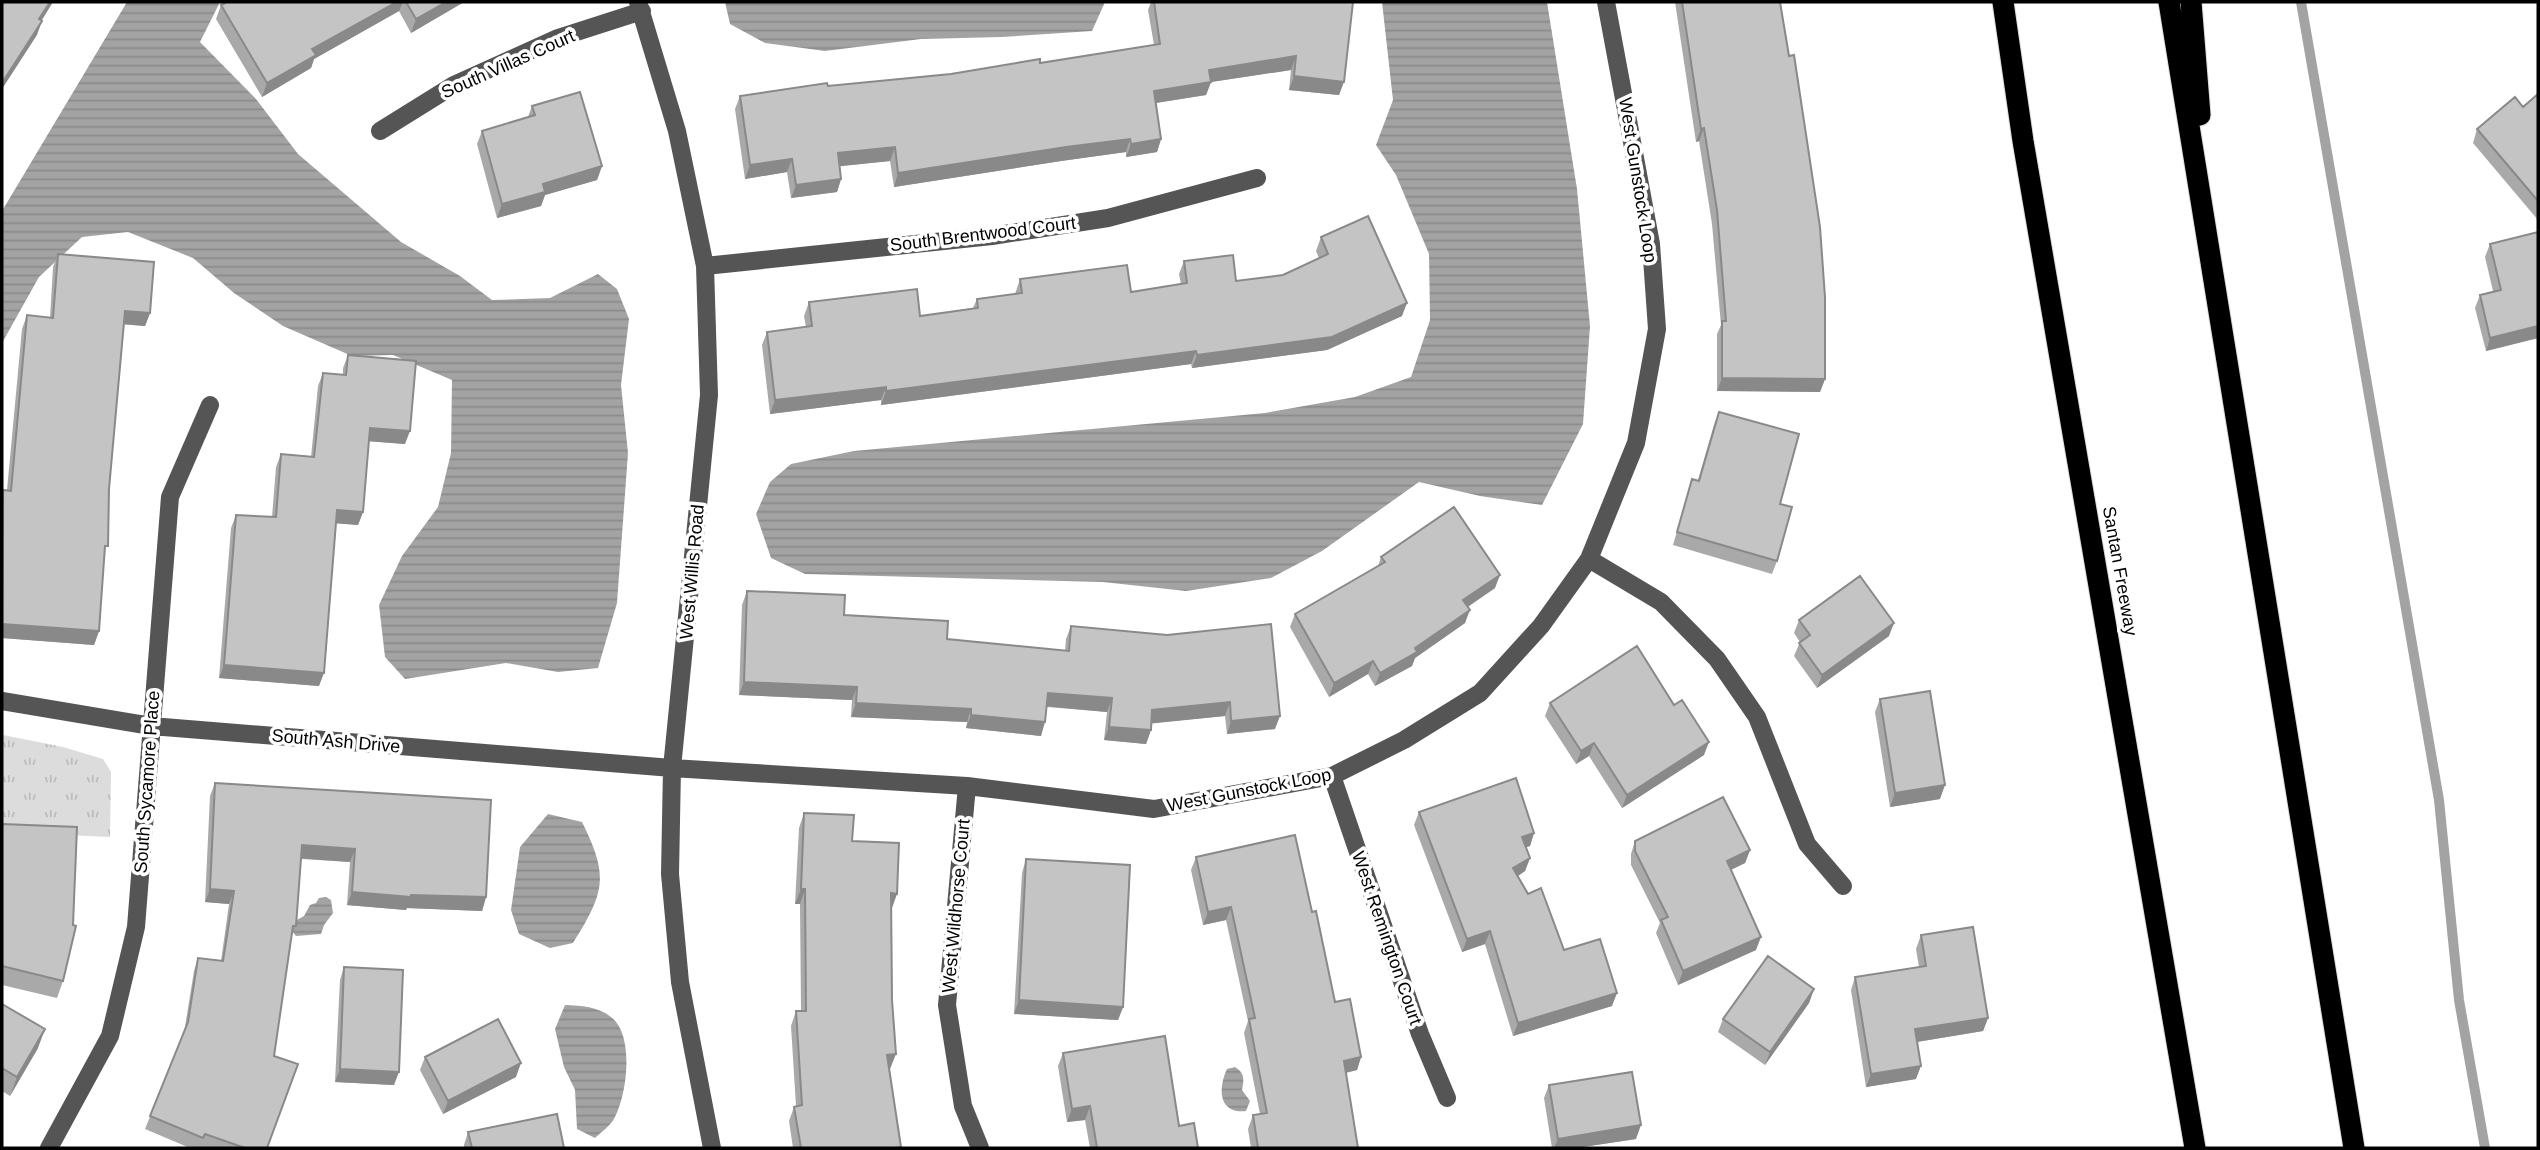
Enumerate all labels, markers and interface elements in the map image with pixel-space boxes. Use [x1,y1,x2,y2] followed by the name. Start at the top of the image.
[438,26,578,102] street label: South Villas Court
[1615,96,1661,264] street label: West Gunstock Loop
[889,213,1077,255] street label: South Brentwood Court
[676,504,708,640] street label: West Willis Road
[2099,505,2141,637] street label: Santan Freeway
[131,690,163,874] street label: South Sycamore Place
[271,725,401,757] street label: South Ash Drive
[1165,764,1333,816] street label: West Gunstock Loop
[938,818,974,994] street label: West Wildhorse Court
[1348,849,1426,1027] street label: West Remington Court

